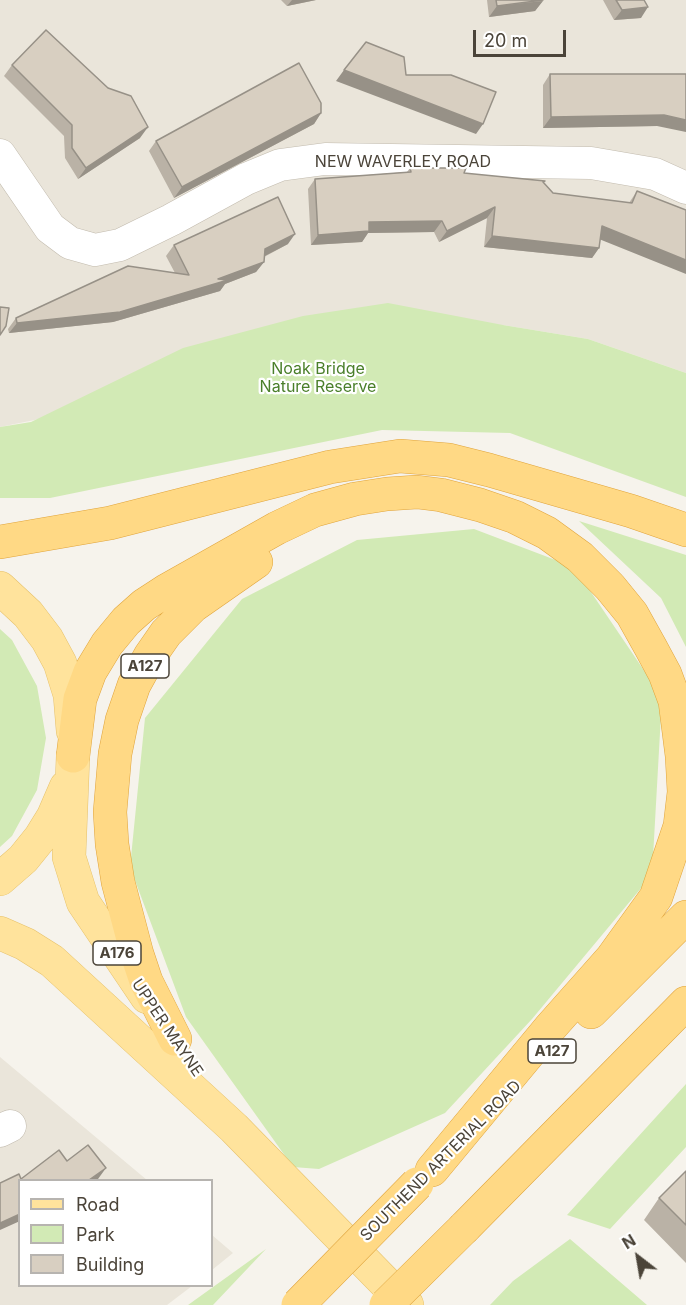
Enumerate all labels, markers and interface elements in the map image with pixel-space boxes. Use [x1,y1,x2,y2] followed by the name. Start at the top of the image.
[476,18,569,56] scale bar
[484,30,527,51] text: 20 m
[315,152,491,172] street label: NEW WAVERLEY ROAD
[260,359,376,397] park label: Noak Bridge Nature Reserve
[121,654,169,678] road number: A127
[93,941,141,965] road number: A176
[127,976,207,1080] street label: UPPER MAYNE
[528,1039,576,1063] road number: A127
[357,1077,525,1245] street label: SOUTHEND ARTERIAL ROAD
[18,1179,213,1287] legend
[76,1194,119,1215] text: Road
[76,1224,115,1245] text: Park
[608,1227,668,1287] north arrow
[618,1230,639,1253] text: N
[76,1254,144,1275] text: Building

